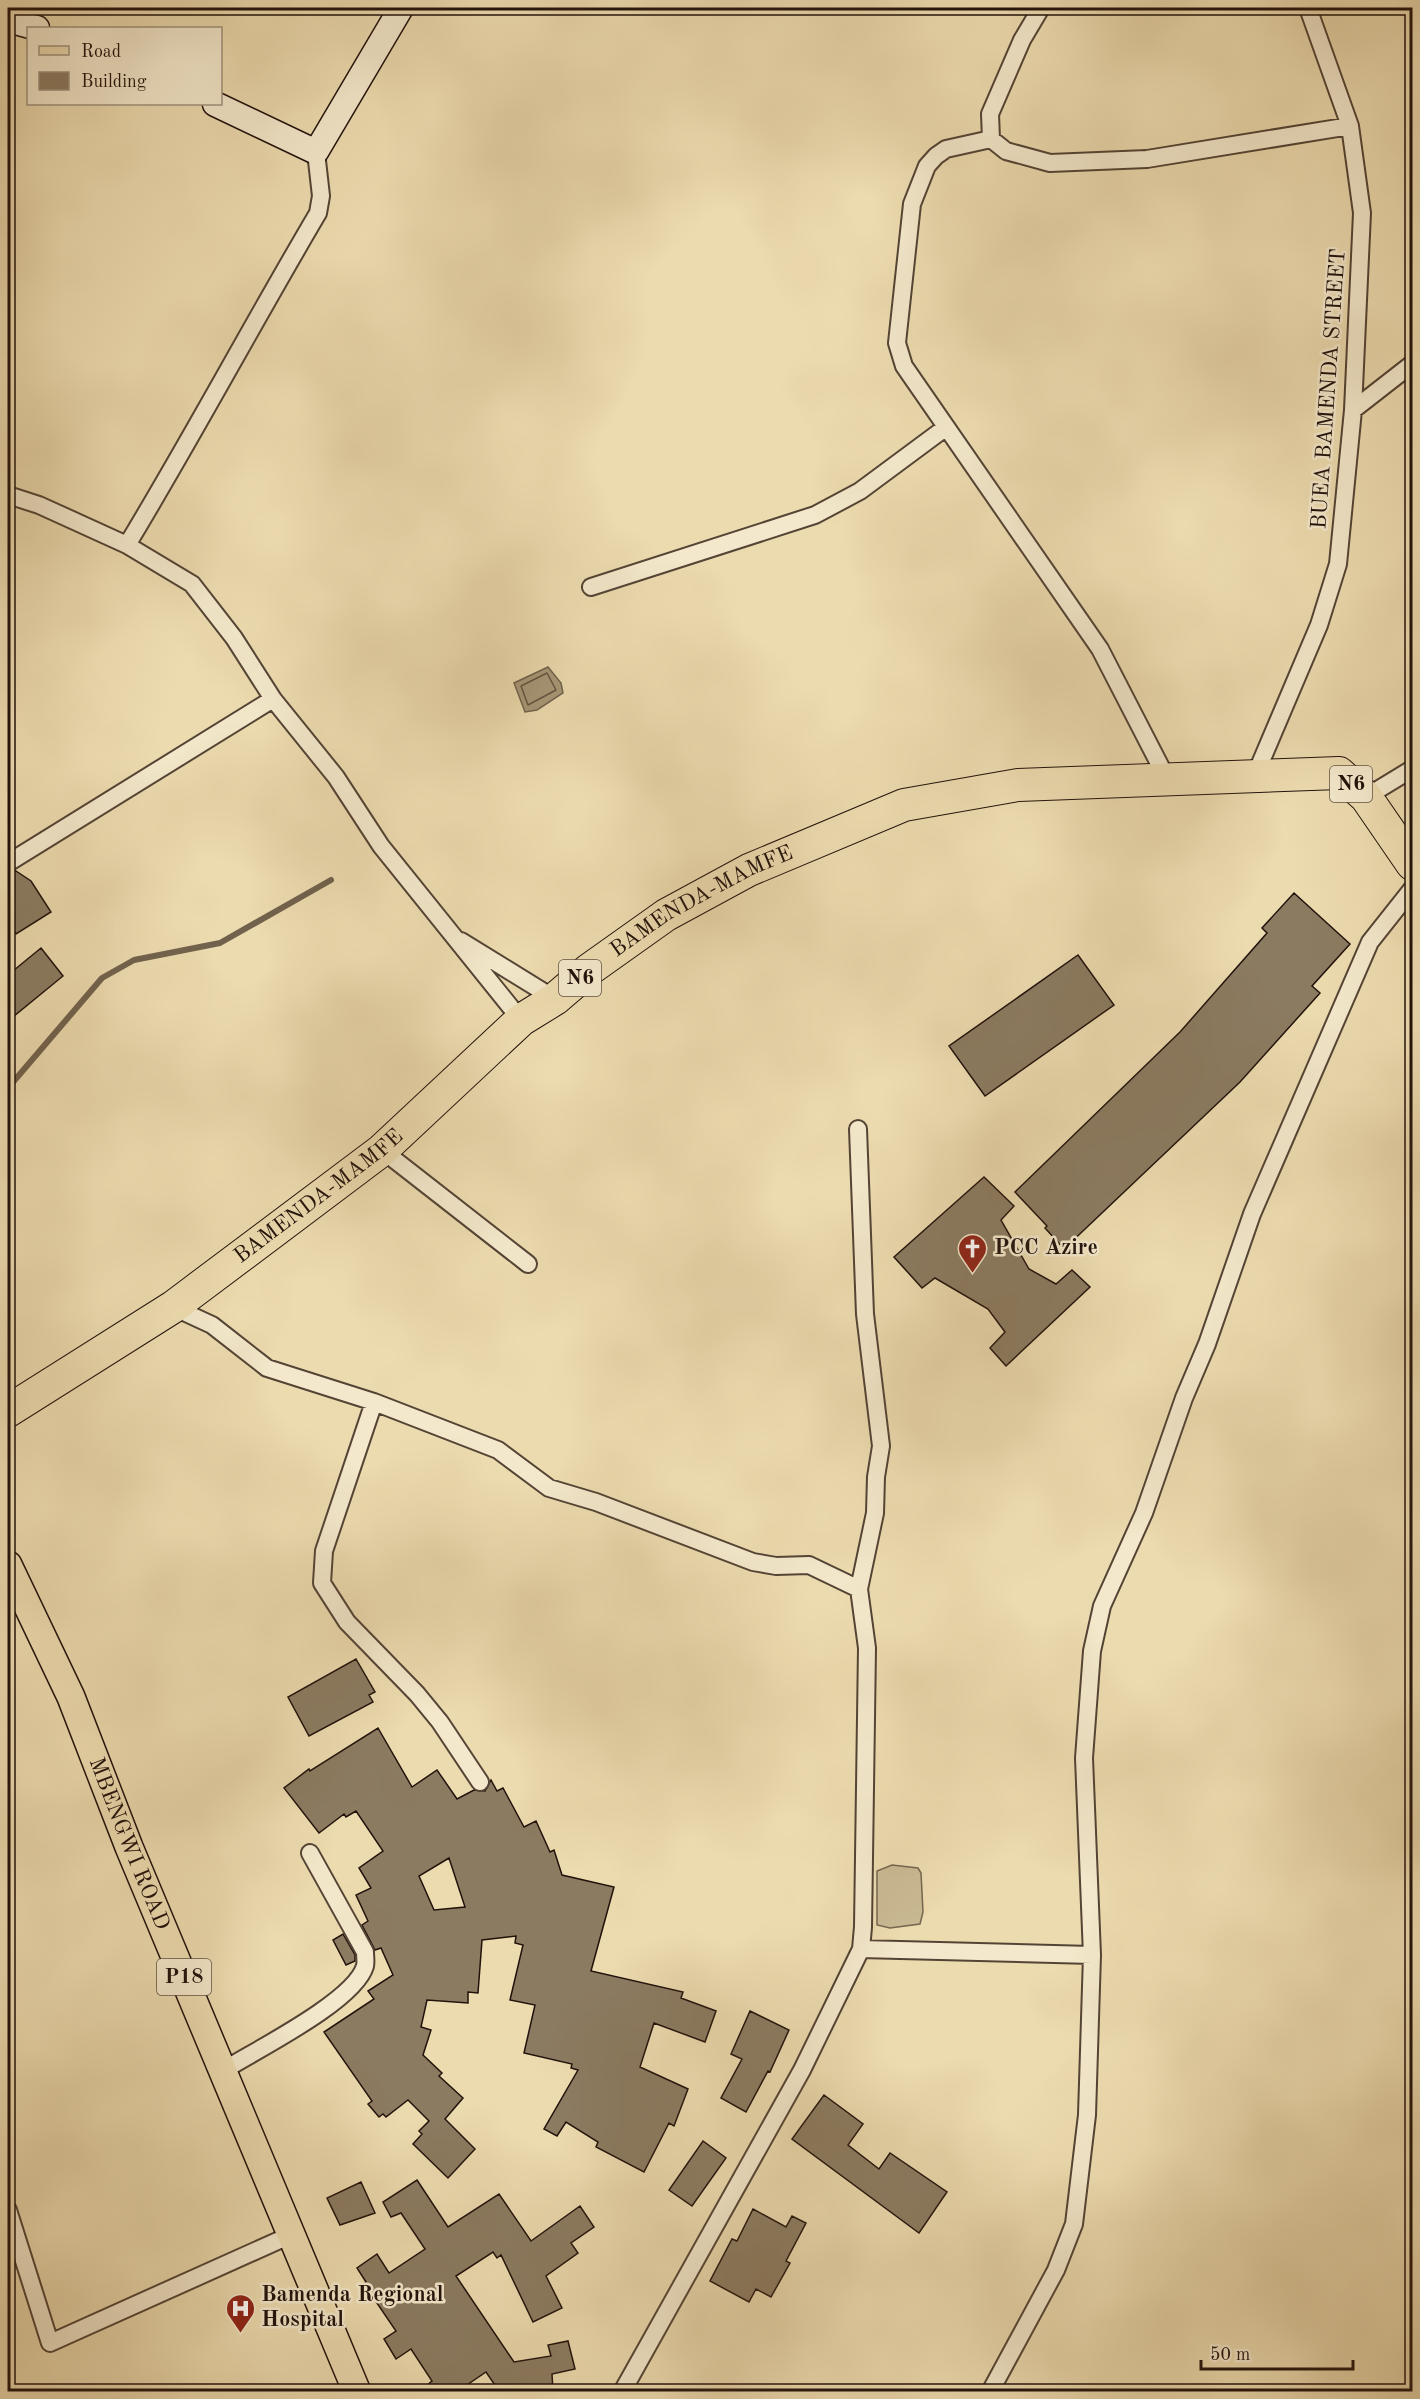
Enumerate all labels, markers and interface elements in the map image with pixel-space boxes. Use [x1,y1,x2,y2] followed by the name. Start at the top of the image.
[27,27,222,105] legend
[81,43,121,61] text: Road
[81,73,147,91] text: Building
[1308,248,1350,530] street label: BUEA BAMENDA STREET
[1330,766,1372,802] road number: N6
[607,842,796,962] street label: BAMENDA-MAMFE
[559,960,601,996] road number: N6
[230,1125,408,1268] street label: BAMENDA-MAMFE
[957,1232,989,1274] church icon: PCC Azire
[994,1237,1098,1259] place label: PCC Azire
[84,1754,173,1933] street label: MBENGWI ROAD
[157,1959,211,1995] road number: P18
[261,2284,444,2331] place label: Bamenda Regional Hospital
[224,2292,256,2334] hospital icon: Bamenda Regional Hospital
[1201,2333,1352,2371] scale bar
[1210,2346,1250,2364] text: 50 m

